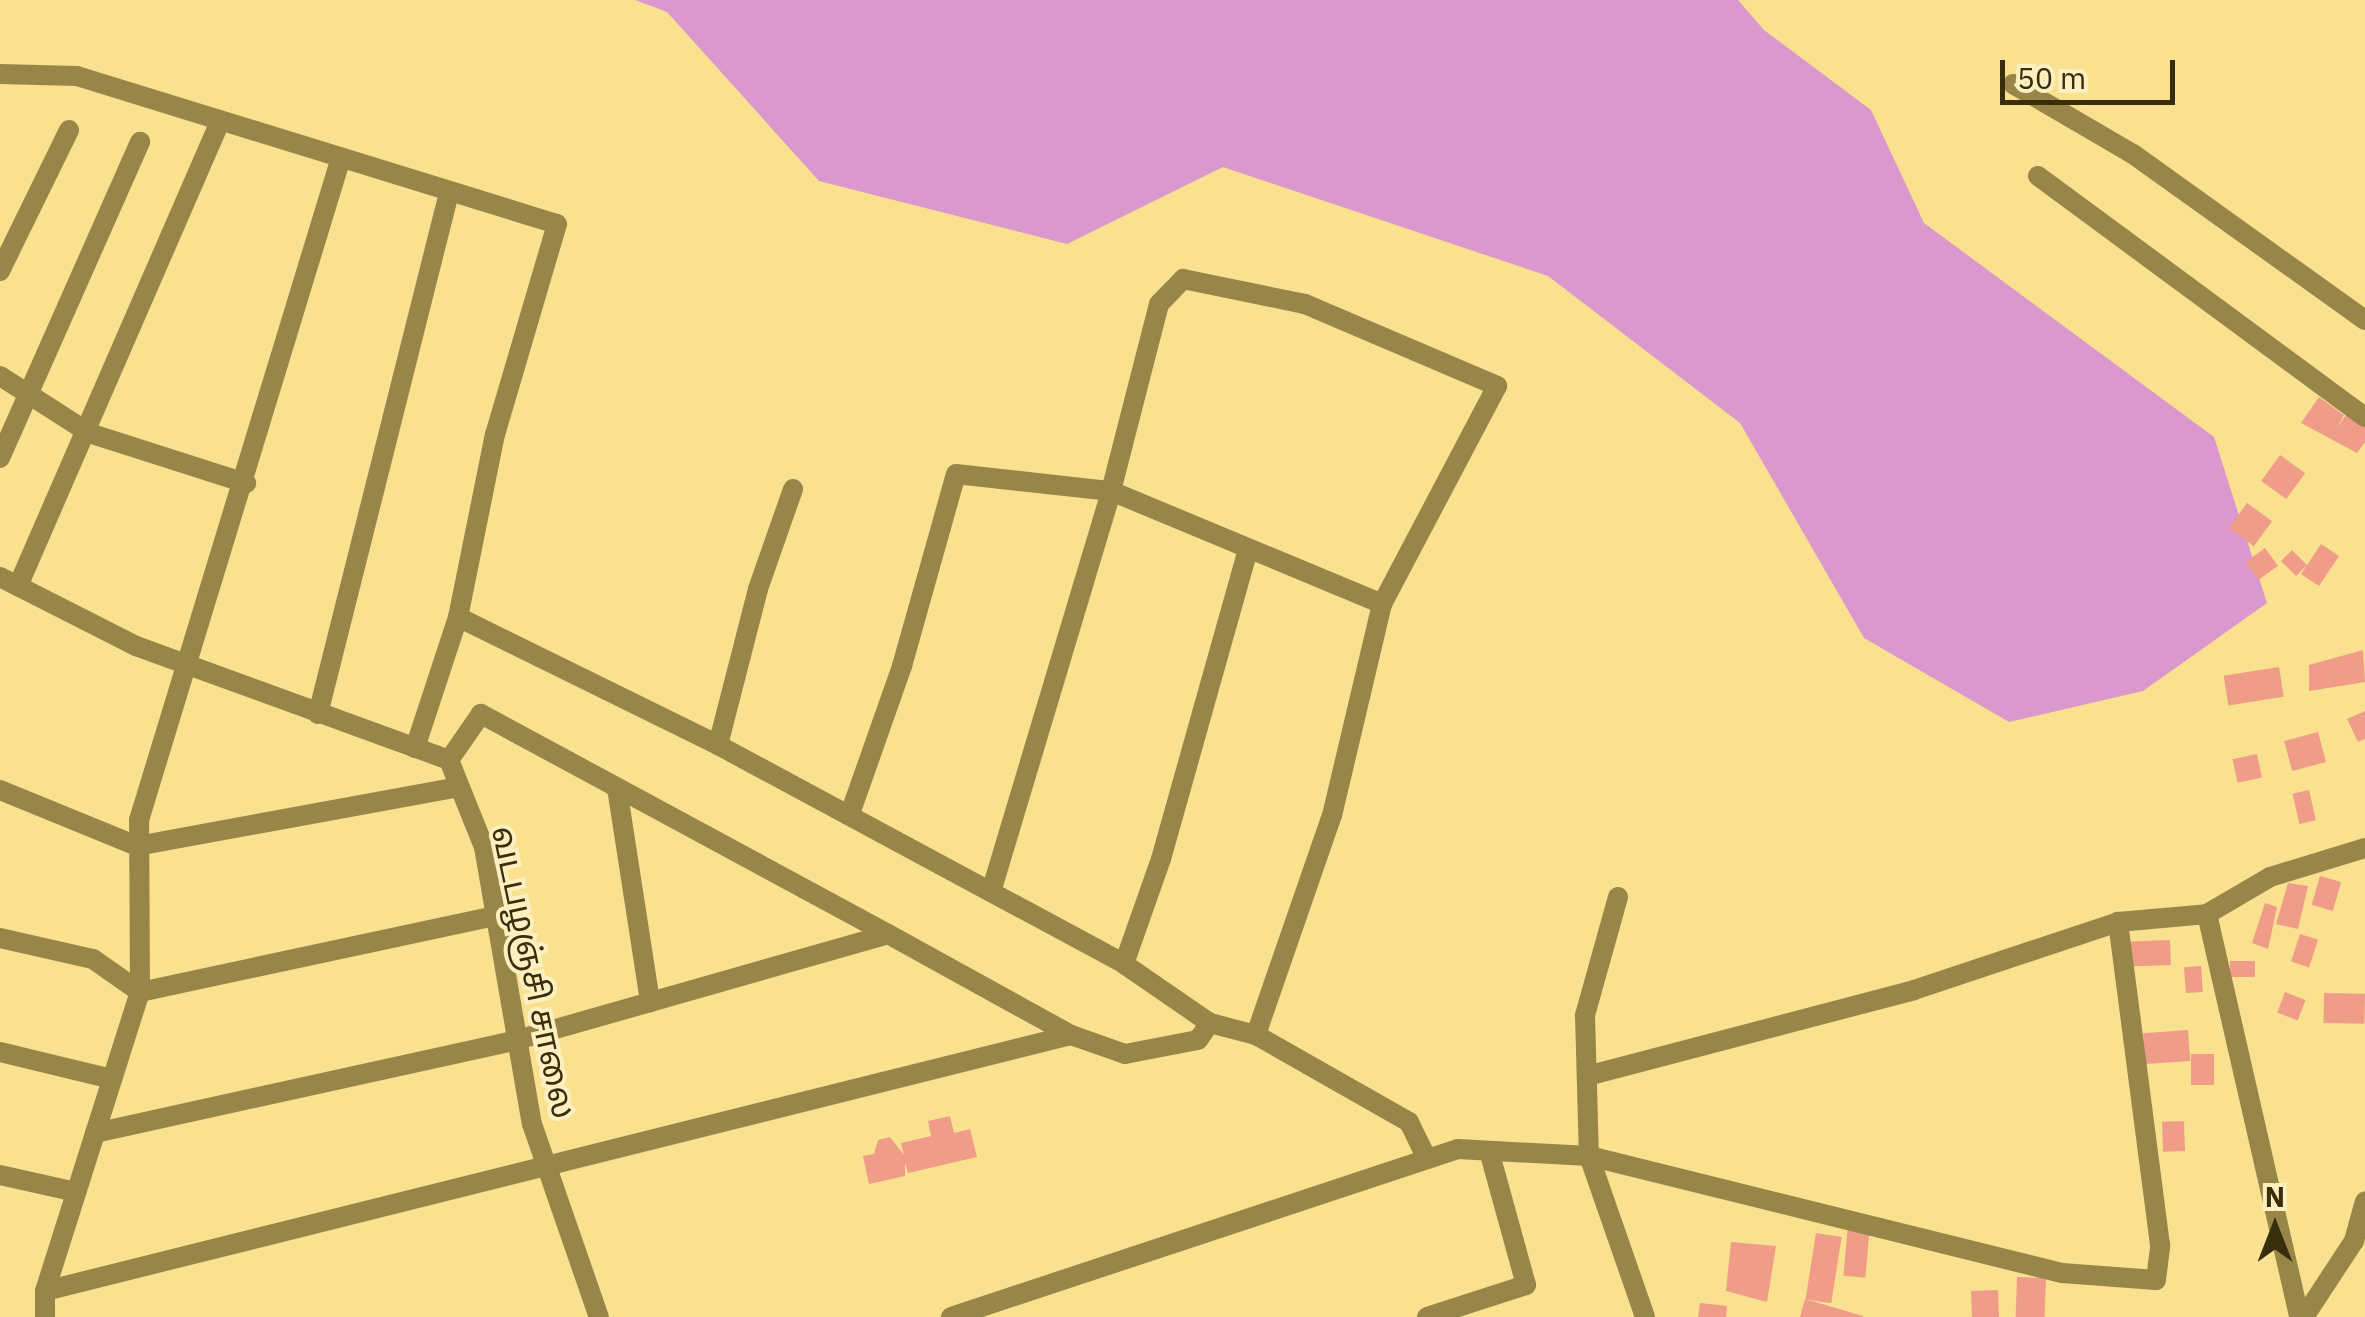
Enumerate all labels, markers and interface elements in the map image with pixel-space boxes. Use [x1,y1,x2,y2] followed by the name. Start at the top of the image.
[2005,40,2180,102] scale bar
[2017,58,2086,97] text: 50 m
[484,822,584,1122] street label: வடபழஞ்சி சாலை
[2225,1177,2325,1277] north arrow
[2265,1178,2285,1215] text: N

